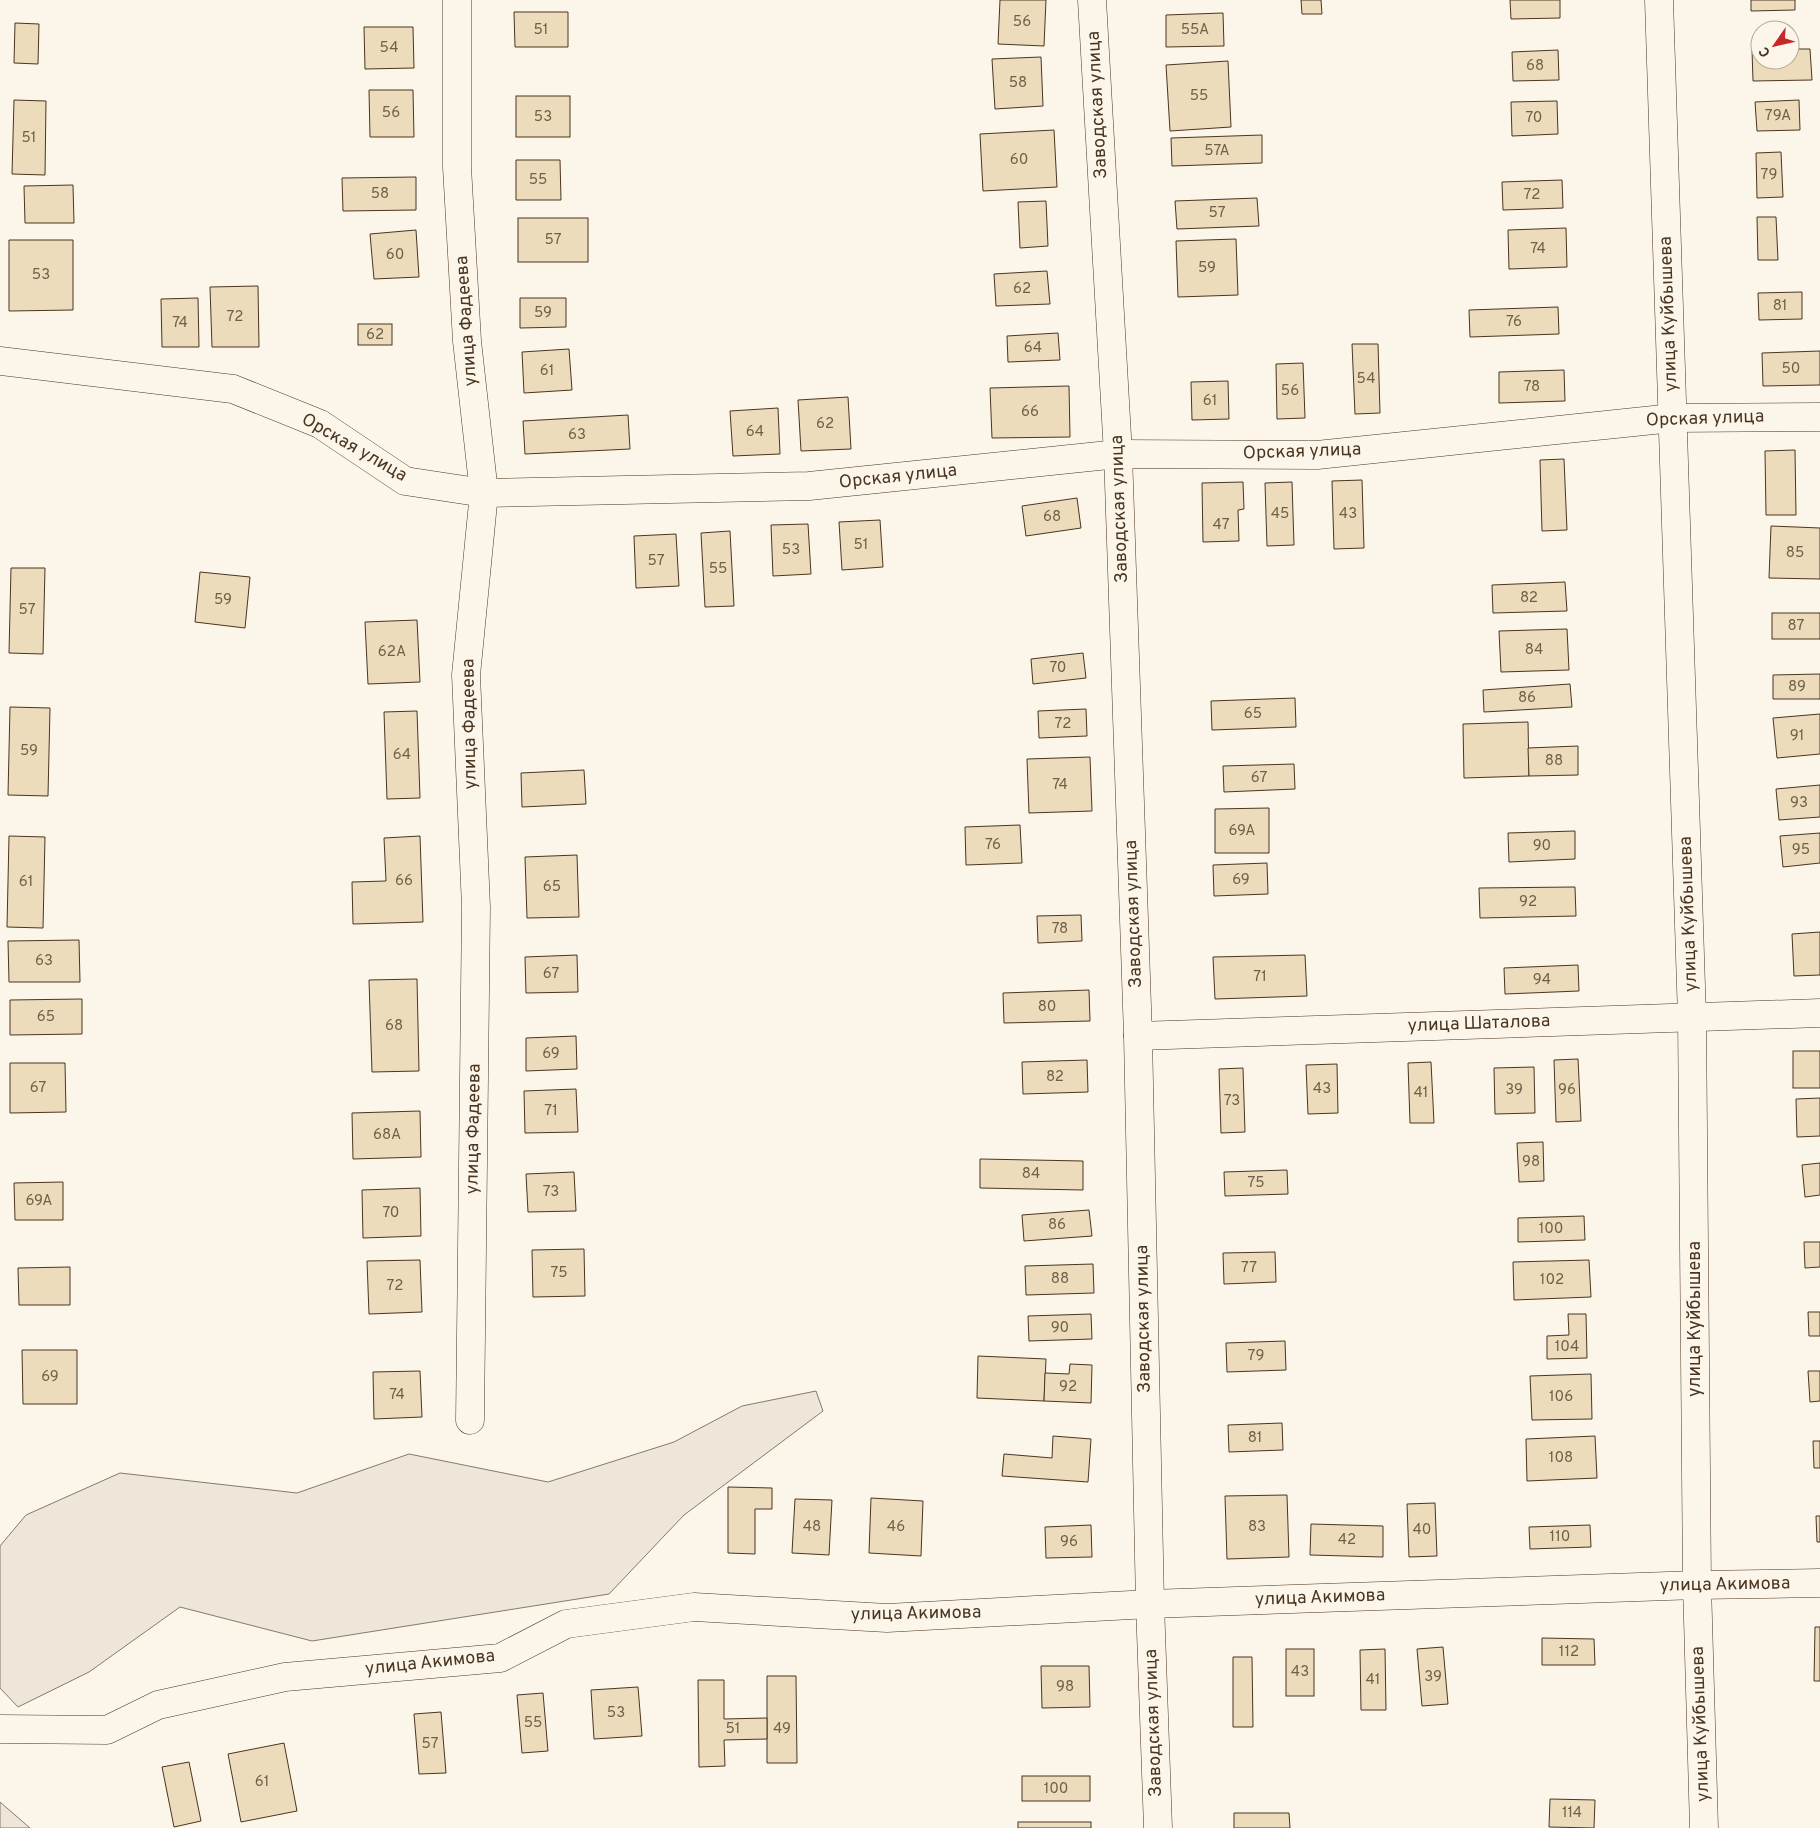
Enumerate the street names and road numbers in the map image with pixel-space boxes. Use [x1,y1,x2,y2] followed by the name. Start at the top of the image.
[1083,30,1113,180] street label: Заводская улица
[1655,236,1683,392] street label: улица Куйбышева
[451,255,483,387] street label: улица Фадеева
[1645,405,1765,433] street label: Орская улица
[297,408,411,488] street label: Орская улица
[1106,435,1134,583] street label: Заводская улица
[1242,438,1362,466] street label: Орская улица
[838,459,958,495] street label: Орская улица
[457,658,483,790] street label: улица Фадеева
[1675,836,1703,992] street label: улица Куйбышева
[1120,840,1148,988] street label: Заводская улица
[1407,1010,1551,1038] street label: улица Шаталова
[461,1063,487,1195] street label: улица Фадеева
[1684,1241,1707,1397] street label: улица Куйбышева
[1131,1245,1157,1393] street label: Заводская улица
[1660,1572,1790,1598] street label: улица Акимова
[1254,1584,1386,1612] street label: улица Акимова
[851,1601,981,1627] street label: улица Акимова
[364,1645,496,1681] street label: улица Акимова
[1687,1646,1715,1802] street label: улица Куйбышева
[1140,1649,1168,1797] street label: Заводская улица

